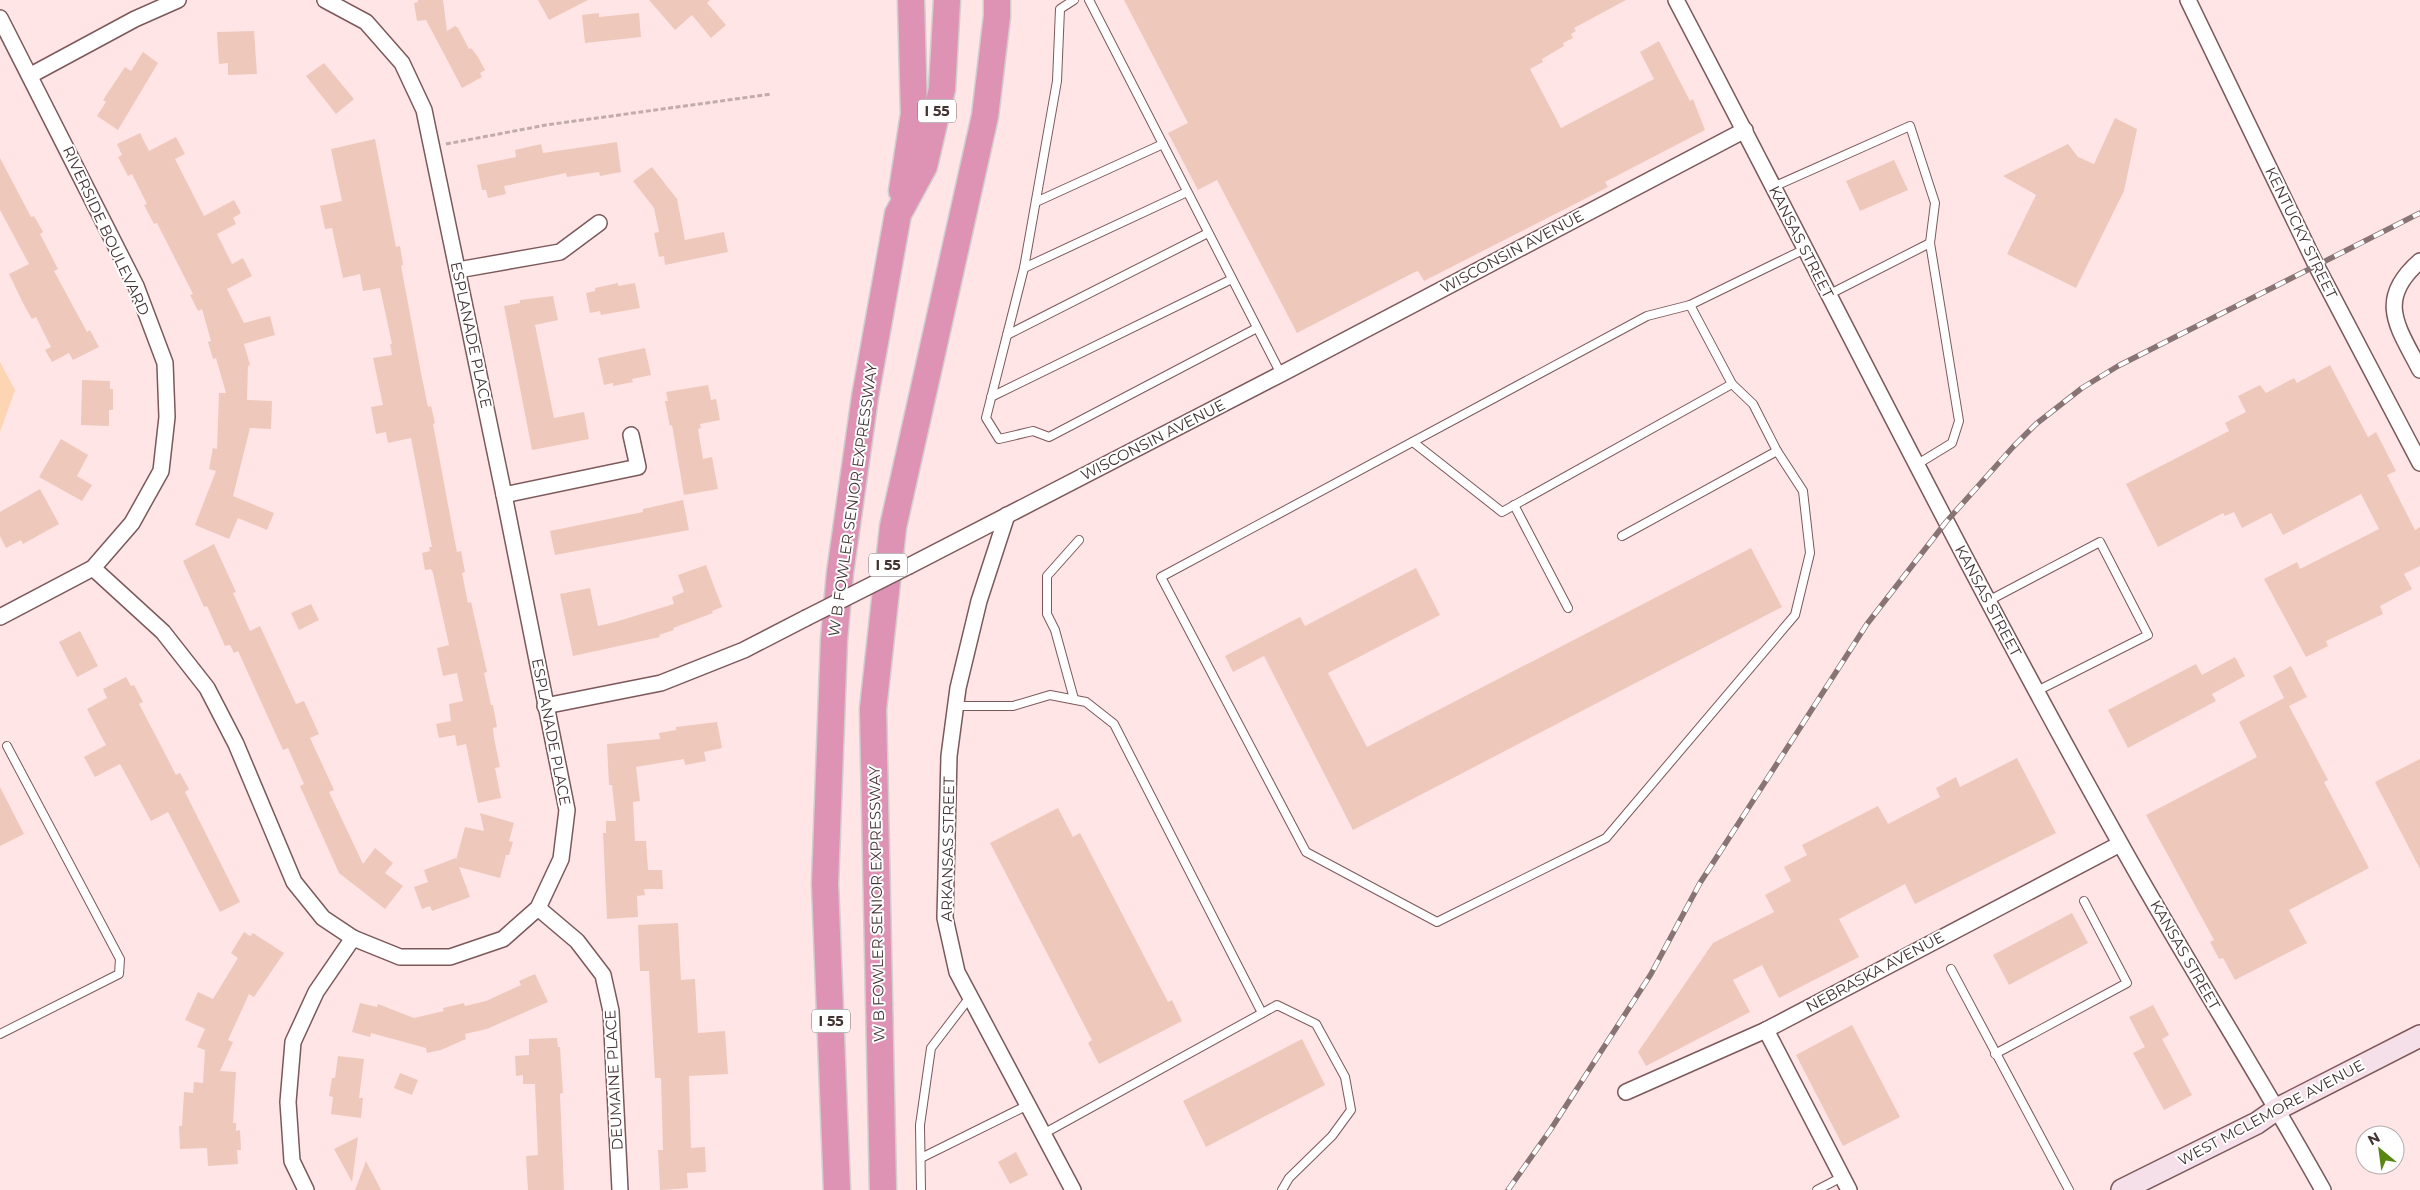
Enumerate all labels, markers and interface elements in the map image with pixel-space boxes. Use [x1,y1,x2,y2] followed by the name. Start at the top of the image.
[918,100,956,122] road number: I 55
[59,143,154,319] street label: RIVERSIDE BOULEVARD
[2261,164,2342,302] street label: KENTUCKY STREET
[1765,182,1838,301] street label: KANSAS STREET
[1437,206,1587,297] street label: WISCONSIN AVENUE
[447,260,496,410] street label: ESPLANADE PLACE
[824,361,881,638] street label: W B FOWLER SENIOR EXPRESSWAY
[1077,395,1228,484] street label: WISCONSIN AVENUE
[1951,542,2026,660] street label: KANSAS STREET
[869,554,907,576] road number: I 55
[528,657,575,807] street label: ESPLANADE PLACE
[865,765,888,1042] street label: W B FOWLER SENIOR EXPRESSWAY
[937,776,958,922] street label: ARKANSAS STREET
[2146,896,2225,1013] street label: KANSAS STREET
[1802,927,1947,1016] street label: NEBRASKA AVENUE
[600,1009,627,1151] street label: DEUMAINE PLACE
[812,1009,850,1032] road number: I 55
[2174,1055,2367,1170] street label: WEST MCLEMORE AVENUE
[2355,1125,2405,1175] north arrow
[2364,1128,2383,1149] text: N

